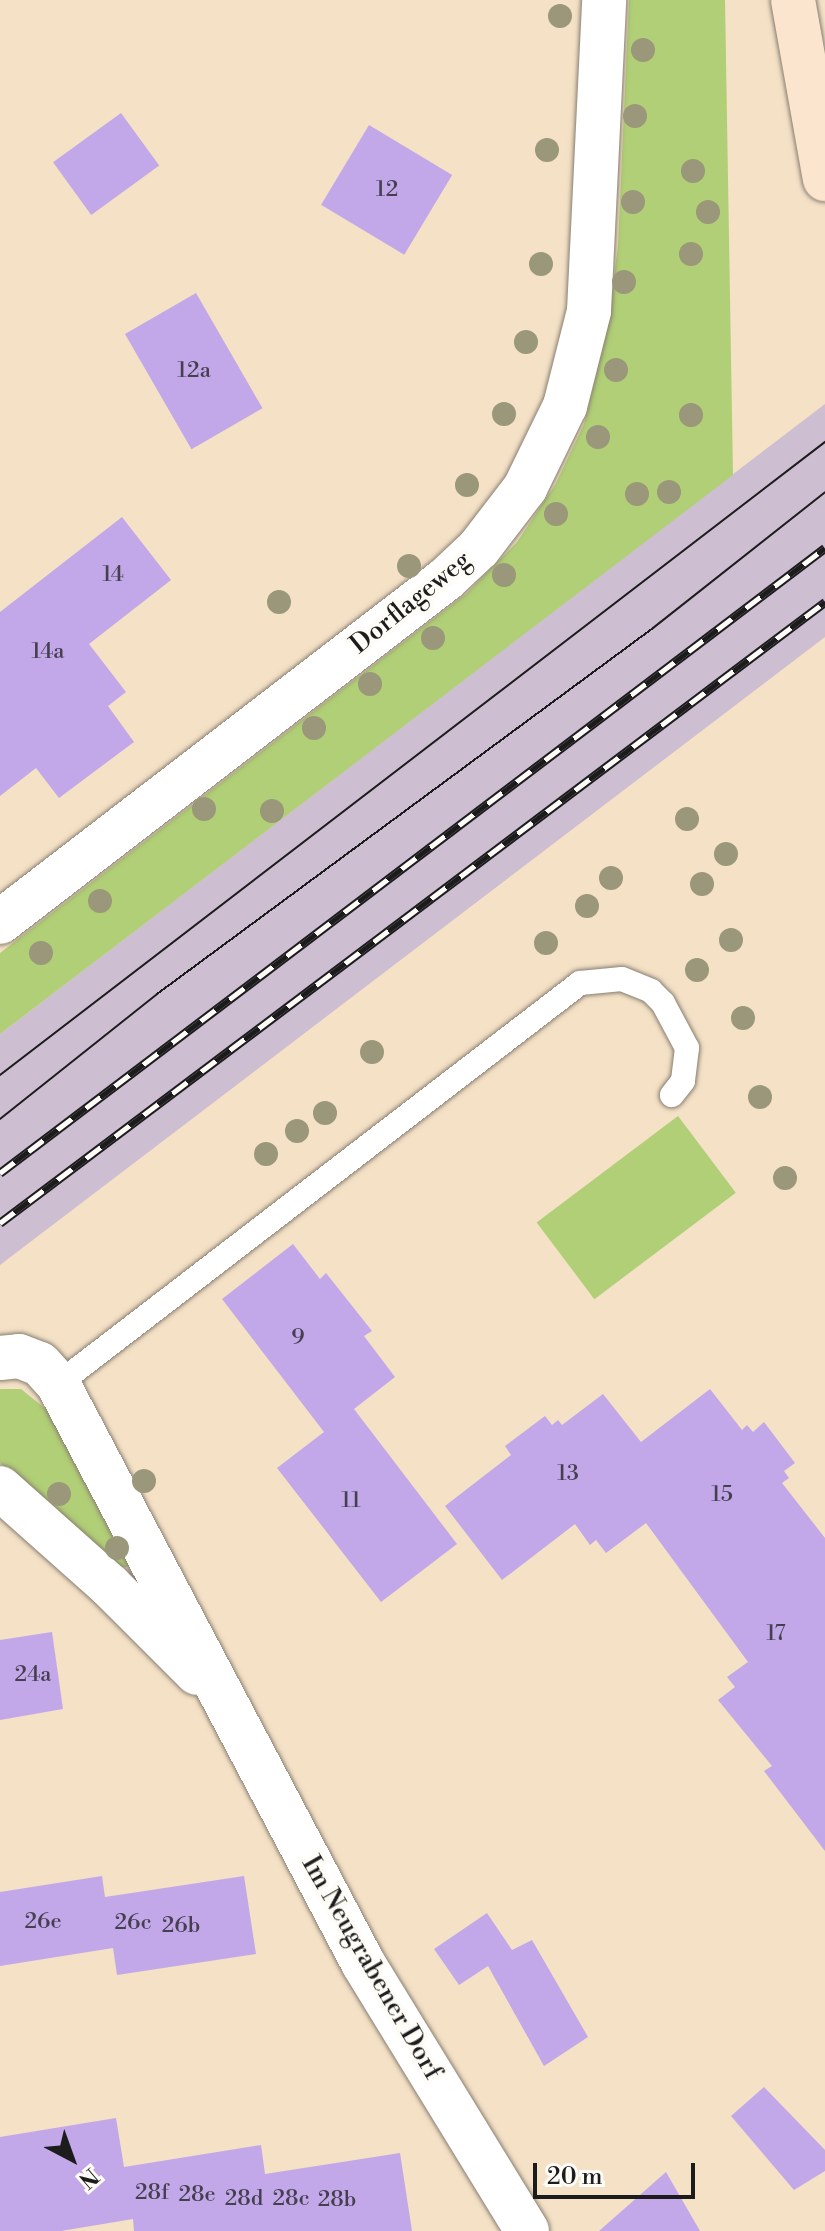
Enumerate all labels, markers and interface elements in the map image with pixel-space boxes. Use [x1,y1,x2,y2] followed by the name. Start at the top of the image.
[376,177,398,203] house number: 12
[177,358,211,384] house number: 12a
[344,545,478,661] street label: Dorflageweg
[102,562,124,588] house number: 14
[32,639,64,665] house number: 14a
[291,1325,305,1351] house number: 9
[557,1461,579,1487] house number: 13
[711,1482,733,1508] house number: 15
[341,1488,361,1514] house number: 11
[766,1621,786,1647] house number: 17
[15,1662,51,1688] house number: 24a
[294,1851,448,2085] street label: Im Neugrabener Dorf
[25,1909,61,1935] house number: 26e
[115,1910,151,1936] house number: 26c
[162,1913,200,1939] house number: 26b
[32,2119,112,2199] north arrow
[537,2147,699,2197] scale bar
[73,2162,103,2193] text: N
[547,2162,603,2192] text: 20 m
[135,2180,169,2206] house number: 28f
[178,2182,216,2208] house number: 28e
[225,2186,263,2212] house number: 28d
[272,2186,310,2212] house number: 28c
[318,2187,356,2213] house number: 28b

